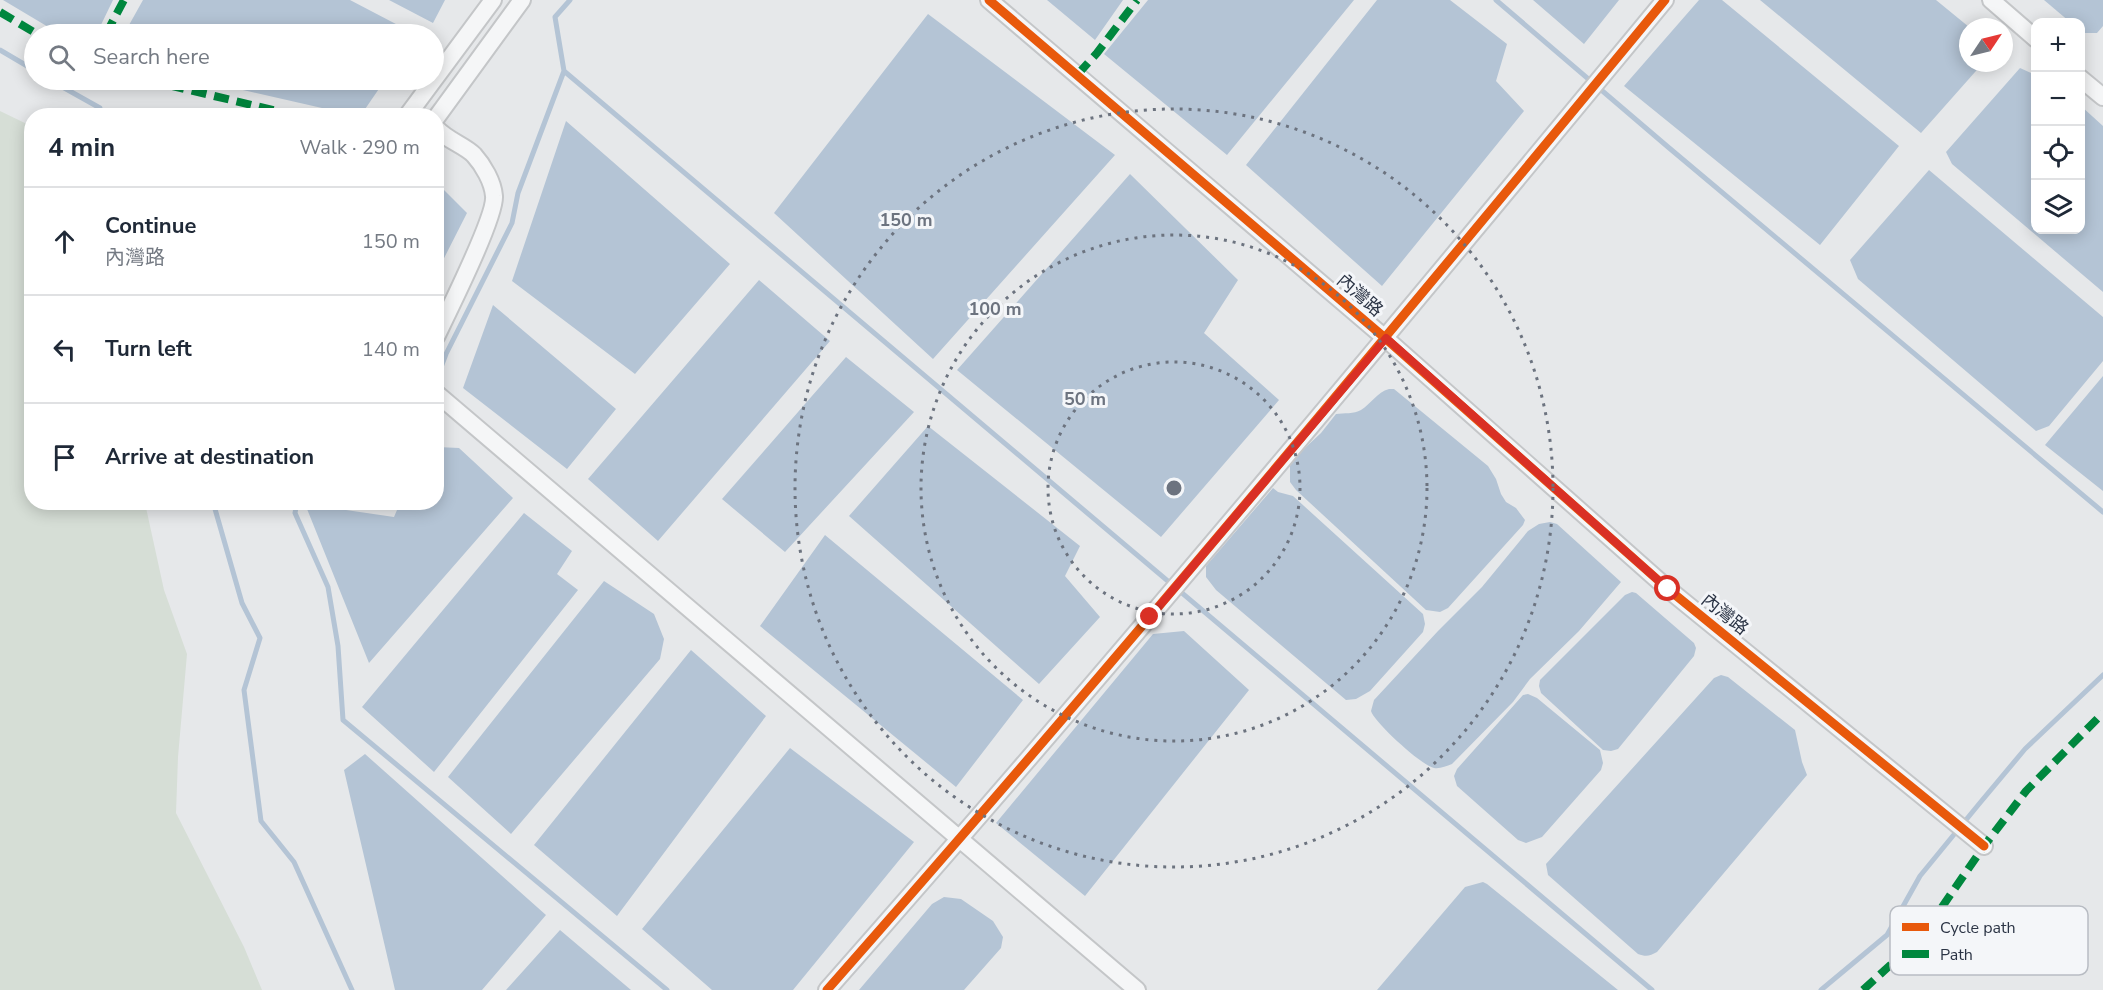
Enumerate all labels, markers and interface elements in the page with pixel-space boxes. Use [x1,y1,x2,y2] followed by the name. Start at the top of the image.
[1959,18,2013,72] north arrow
[2031,18,2085,234] map controls
[2031,18,2085,72] button: +
[24,24,444,90] search box
[45,41,78,74] icon: search
[93,42,210,72] text: Search here
[2031,72,2085,126] button: −
[2031,126,2085,180] button: locate
[48,130,115,165] text: 4 min
[300,134,420,161] text: Walk · 290 m
[2031,180,2085,234] button: layers
[879,208,933,232] text: 150 m
[105,211,196,241] text: Continue
[48,225,81,258] icon: ahead
[362,228,420,255] text: 150 m
[105,244,165,271] text: 內灣路
[1332,268,1388,322] street label: 內灣路
[968,297,1022,321] text: 100 m
[48,333,81,366] icon: left
[105,334,192,364] text: Turn left
[362,336,420,363] text: 140 m
[1064,387,1106,411] text: 50 m
[48,441,81,474] icon: arrive
[105,442,314,472] text: Arrive at destination
[1164,478,1184,498] centre of rings
[1654,575,1680,601] route start
[1696,588,1754,640] street label: 內灣路
[1136,603,1162,629] route end
[1890,906,2088,975] legend
[1940,917,2016,939] text: Cycle path
[1940,944,1973,966] text: Path

